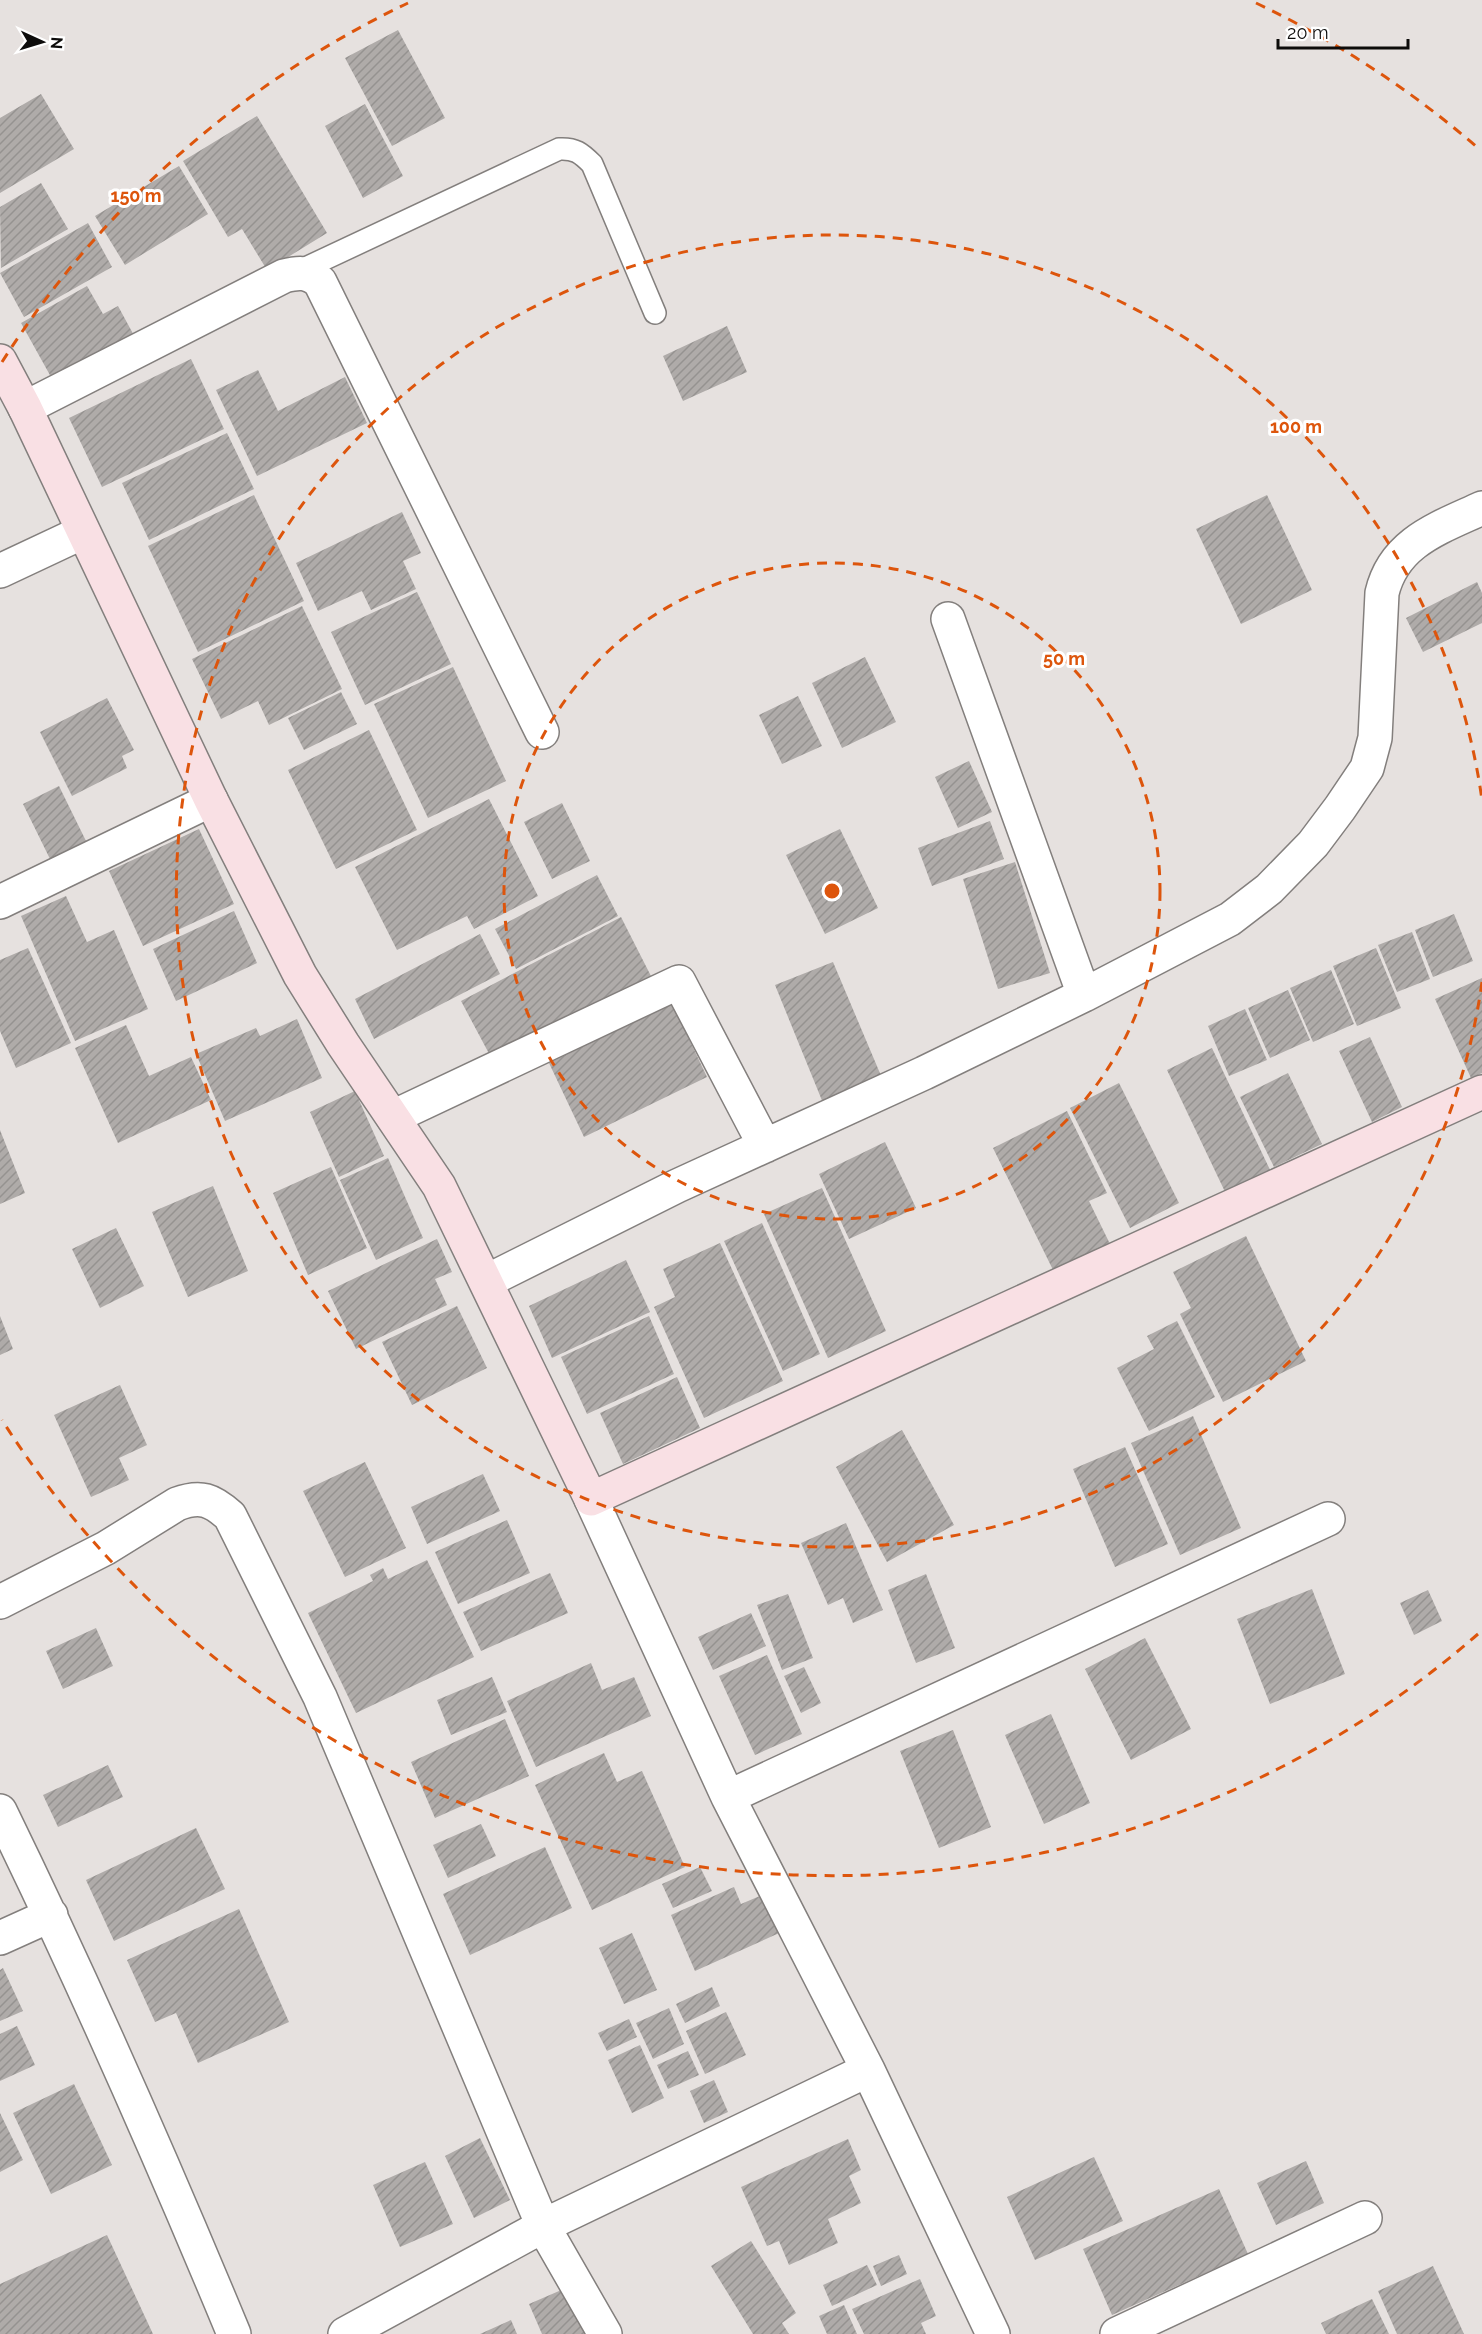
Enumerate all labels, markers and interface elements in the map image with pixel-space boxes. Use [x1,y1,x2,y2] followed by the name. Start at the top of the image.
[12,12,72,72] north arrow
[1278,12,1408,50] scale bar
[1287,22,1329,43] text: 20 m
[47,36,66,50] text: N
[111,185,162,206] text: 150 m
[1270,416,1322,437] text: 100 m
[1043,648,1085,669] text: 50 m
[822,881,842,901] centre of rings

